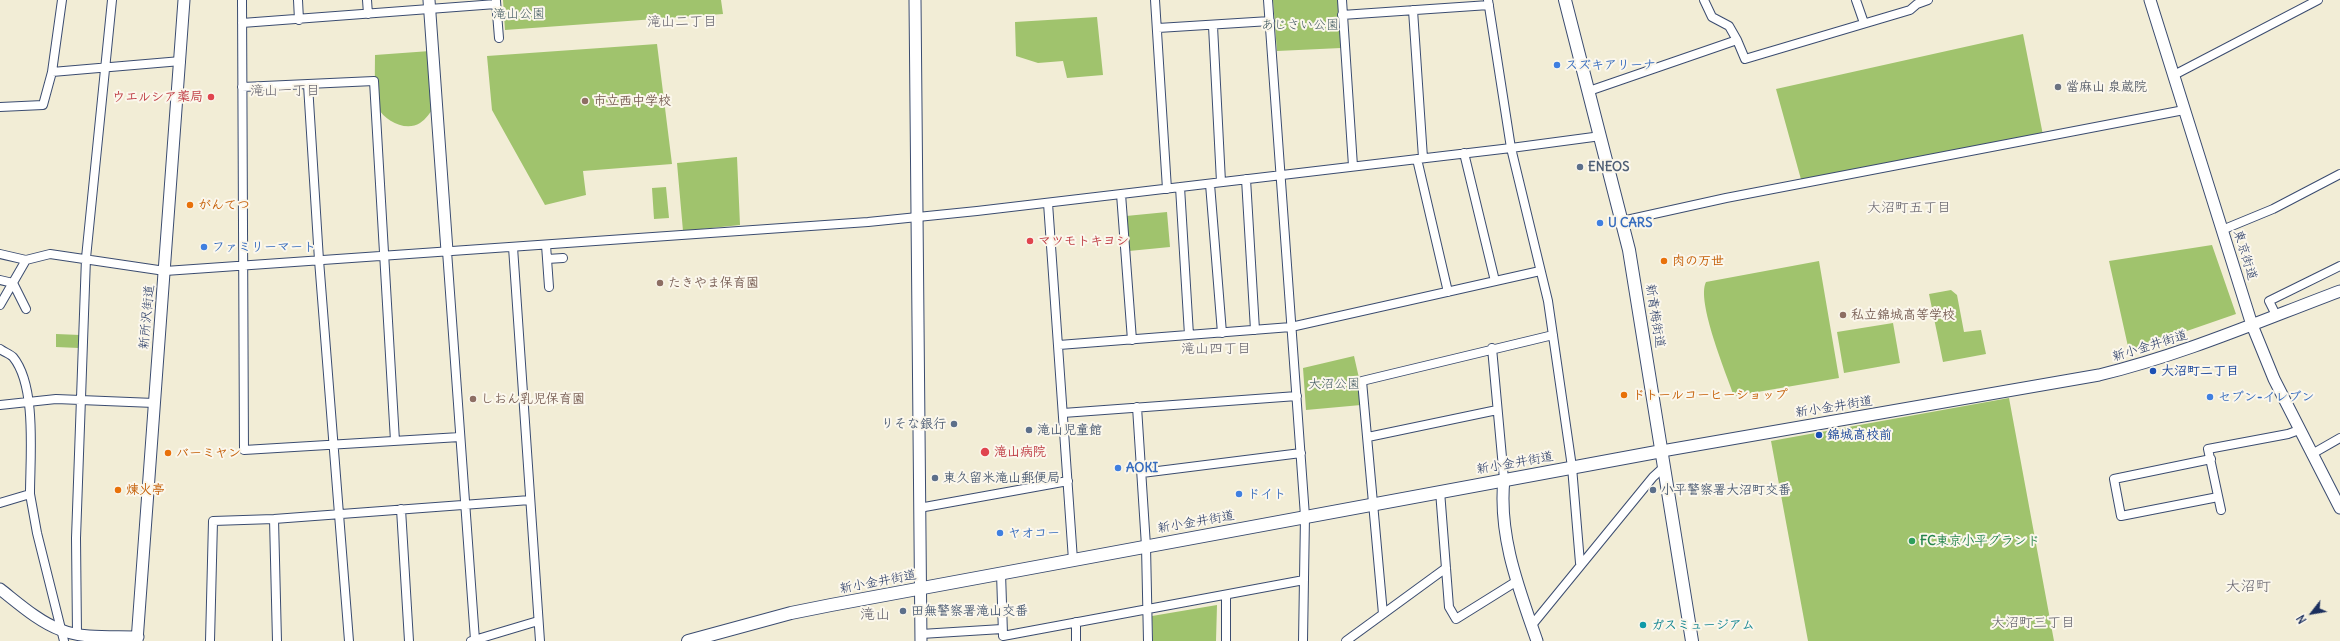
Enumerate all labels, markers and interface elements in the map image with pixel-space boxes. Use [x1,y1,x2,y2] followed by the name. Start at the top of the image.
[493,6,545,22] park label: 滝山公園
[647,14,717,30] district label: 滝山二丁目
[1261,17,1339,33] park label: あじさい公園
[1565,57,1656,73] place label: スズキアリーナ
[1552,60,1562,70] marker: スズキアリーナ
[2066,79,2147,95] place label: 當麻山 泉蔵院
[2053,82,2063,92] marker: 當麻山 泉蔵院
[250,83,320,99] district label: 滝山一丁目
[112,89,203,105] place label: ウエルシア薬局
[206,92,216,102] marker: ウエルシア薬局
[593,93,671,109] place label: 市立西中学校
[580,96,590,106] marker: 市立西中学校
[1588,159,1629,175] place label: ENEOS
[1575,162,1585,172] marker: ENEOS
[198,197,250,213] place label: がんてつ
[185,200,195,210] marker: がんてつ
[1867,200,1951,216] district label: 大沼町五丁目
[1608,215,1652,231] place label: U CARS
[1595,218,1605,228] marker: U CARS
[2230,228,2260,282] street label: 東京街道
[1038,233,1129,249] place label: マツモトキヨシ
[1025,236,1035,246] marker: マツモトキヨシ
[212,239,316,255] place label: ファミリーマート
[199,242,209,252] marker: ファミリーマート
[1672,253,1724,269] place label: 肉の万世
[1659,256,1669,266] marker: 肉の万世
[668,275,759,291] place label: たきやま保育園
[655,278,665,288] marker: たきやま保育園
[1642,283,1668,349] street label: 新青梅街道
[136,284,158,350] street label: 新所沢街道
[1851,307,1955,323] place label: 私立錦城高等学校
[1838,310,1848,320] marker: 私立錦城高等学校
[2110,327,2190,365] street label: 新小金井街道
[1181,341,1251,357] district label: 滝山四丁目
[2161,363,2239,379] place label: 大沼町二丁目
[2148,366,2158,376] marker: 大沼町二丁目
[1308,376,1360,392] park label: 大沼公園
[1632,387,1788,403] place label: ドトールコーヒーショップ
[2218,389,2315,405] place label: セブン-イレブン
[1619,390,1629,400] marker: ドトールコーヒーショップ
[481,391,585,407] place label: しおん乳児保育園
[2205,392,2215,402] marker: セブン-イレブン
[1794,393,1874,421] street label: 新小金井街道
[468,394,478,404] marker: しおん乳児保育園
[881,416,946,432] place label: りそな銀行
[949,419,959,429] marker: りそな銀行
[1037,422,1102,438] place label: 滝山児童館
[1024,425,1034,435] marker: 滝山児童館
[1827,427,1892,443] place label: 錦城高校前
[1814,430,1824,440] marker: 錦城高校前
[994,444,1046,460] place label: 滝山病院
[176,445,241,461] place label: バーミヤン
[979,446,991,458] marker: 滝山病院
[163,448,173,458] marker: バーミヤン
[1475,449,1555,477] street label: 新小金井街道
[1126,460,1158,476] place label: AOKI
[1113,463,1123,473] marker: AOKI
[943,470,1060,486] place label: 東久留米滝山郵便局
[930,473,940,483] marker: 東久留米滝山郵便局
[126,482,165,498] place label: 煉火亭
[1661,482,1791,498] place label: 小平警察署大沼町交番
[113,485,123,495] marker: 煉火亭
[1648,485,1658,495] marker: 小平警察署大沼町交番
[1247,486,1286,502] place label: ドイト
[1234,489,1244,499] marker: ドイト
[1156,508,1236,536] street label: 新小金井街道
[1008,525,1060,541] place label: ヤオコー
[995,528,1005,538] marker: ヤオコー
[1920,533,2040,549] place label: FC東京小平グランド
[1907,536,1917,546] marker: FC東京小平グランド
[838,567,918,597] street label: 新小金井街道
[2226,578,2270,596] district label: 大沼町
[2292,593,2332,633] north arrow
[911,603,1028,619] place label: 田無警察署滝山交番
[860,606,890,624] district label: 滝山
[898,606,908,616] marker: 田無警察署滝山交番
[2294,612,2310,626] text: N
[1991,615,2075,631] district label: 大沼町三丁目
[1651,617,1755,633] place label: ガスミュージアム
[1638,620,1648,630] marker: ガスミュージアム

